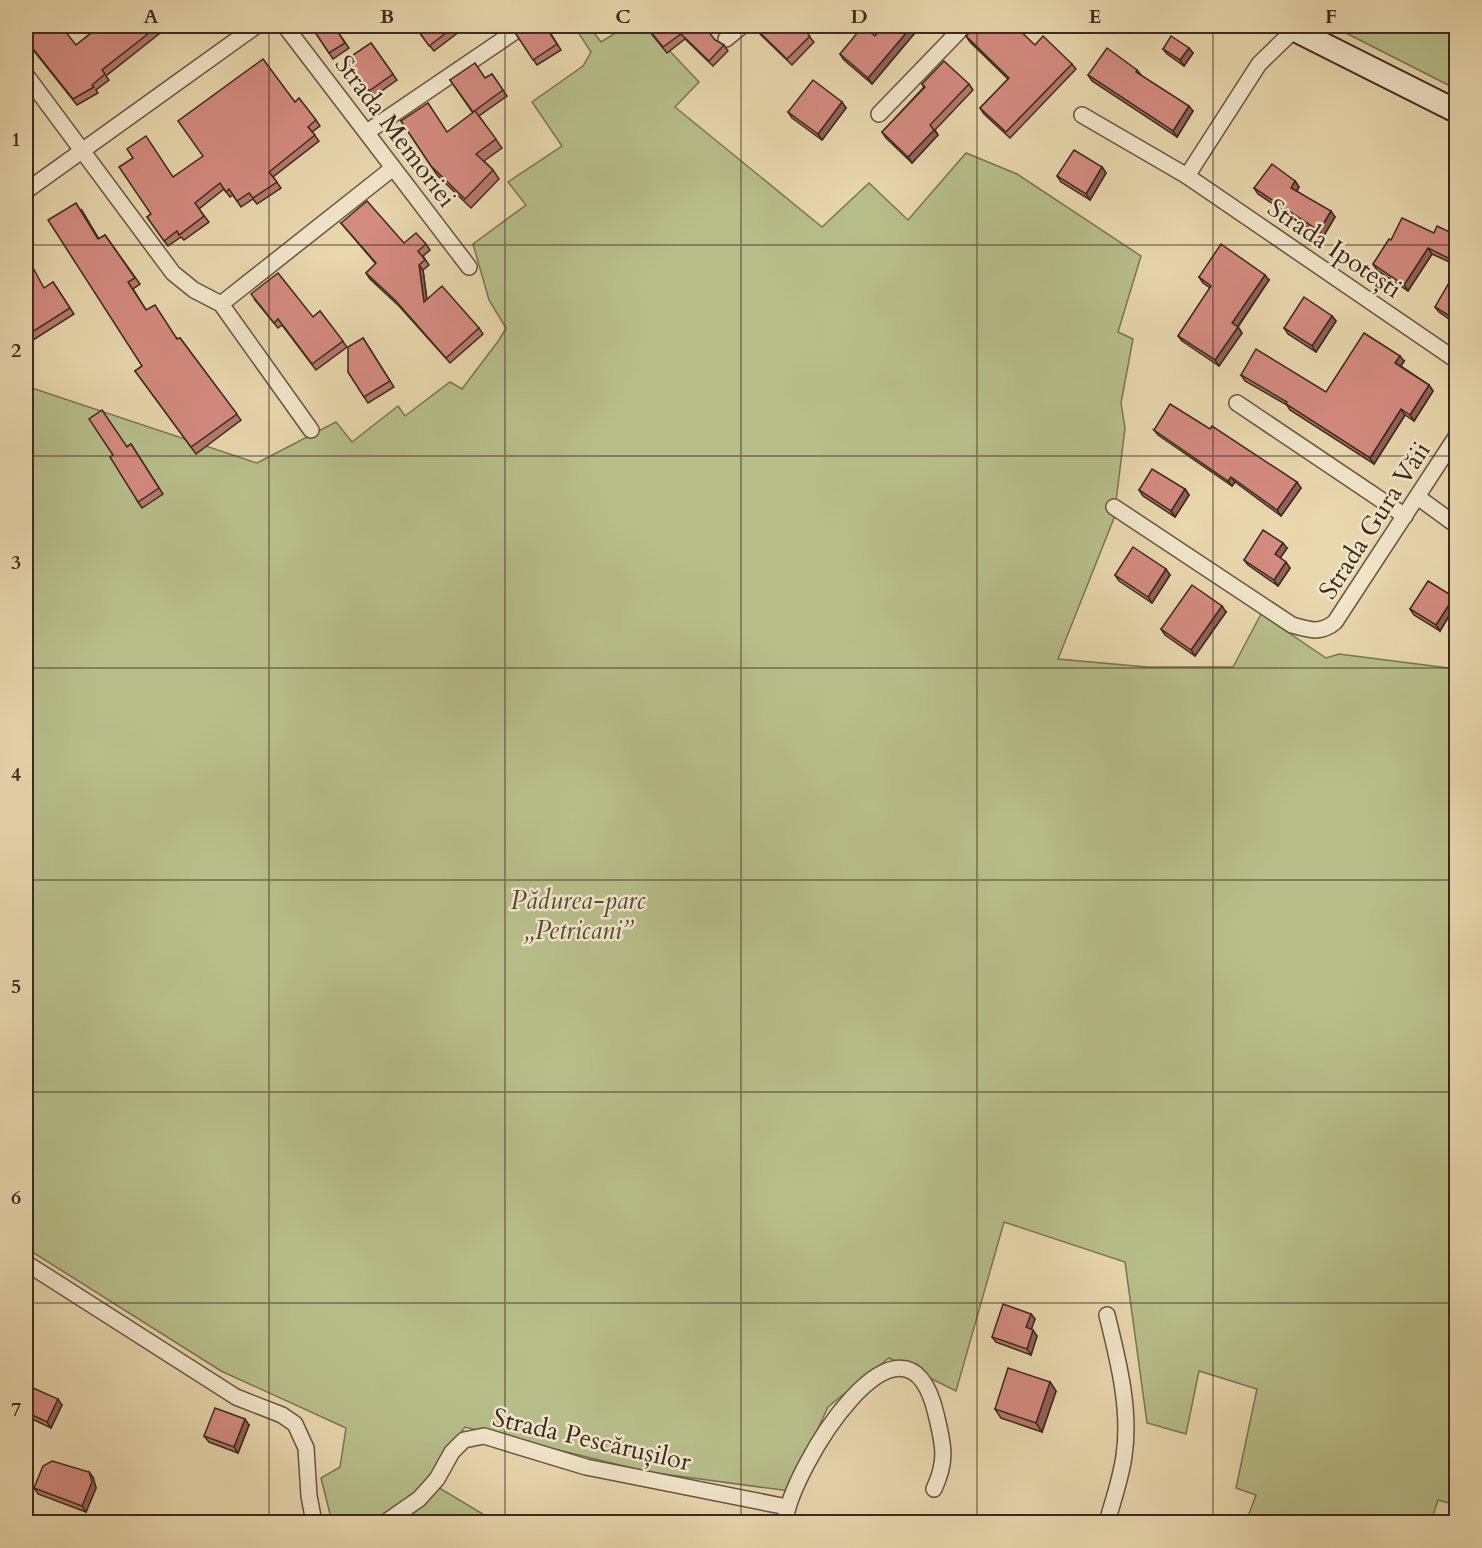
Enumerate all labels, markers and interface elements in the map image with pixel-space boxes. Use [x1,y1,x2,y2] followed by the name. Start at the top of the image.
[143,3,159,30] text: A
[380,3,394,30] text: B
[615,3,631,30] text: C
[850,3,868,30] text: D
[1089,3,1101,30] text: E
[1325,3,1337,30] text: F
[327,48,464,215] street label: Strada Memoriei
[11,126,21,153] text: 1
[1261,191,1409,306] street label: Strada Ipotești
[11,337,21,364] text: 2
[1310,435,1438,606] street label: Strada Gura Văii
[11,549,21,576] text: 3
[11,761,21,788] text: 4
[510,883,646,948] park label: Pădurea-parc „Petricani”
[11,973,21,1000] text: 5
[11,1184,21,1211] text: 6
[11,1396,21,1423] text: 7
[489,1400,695,1479] street label: Strada Pescărușilor

